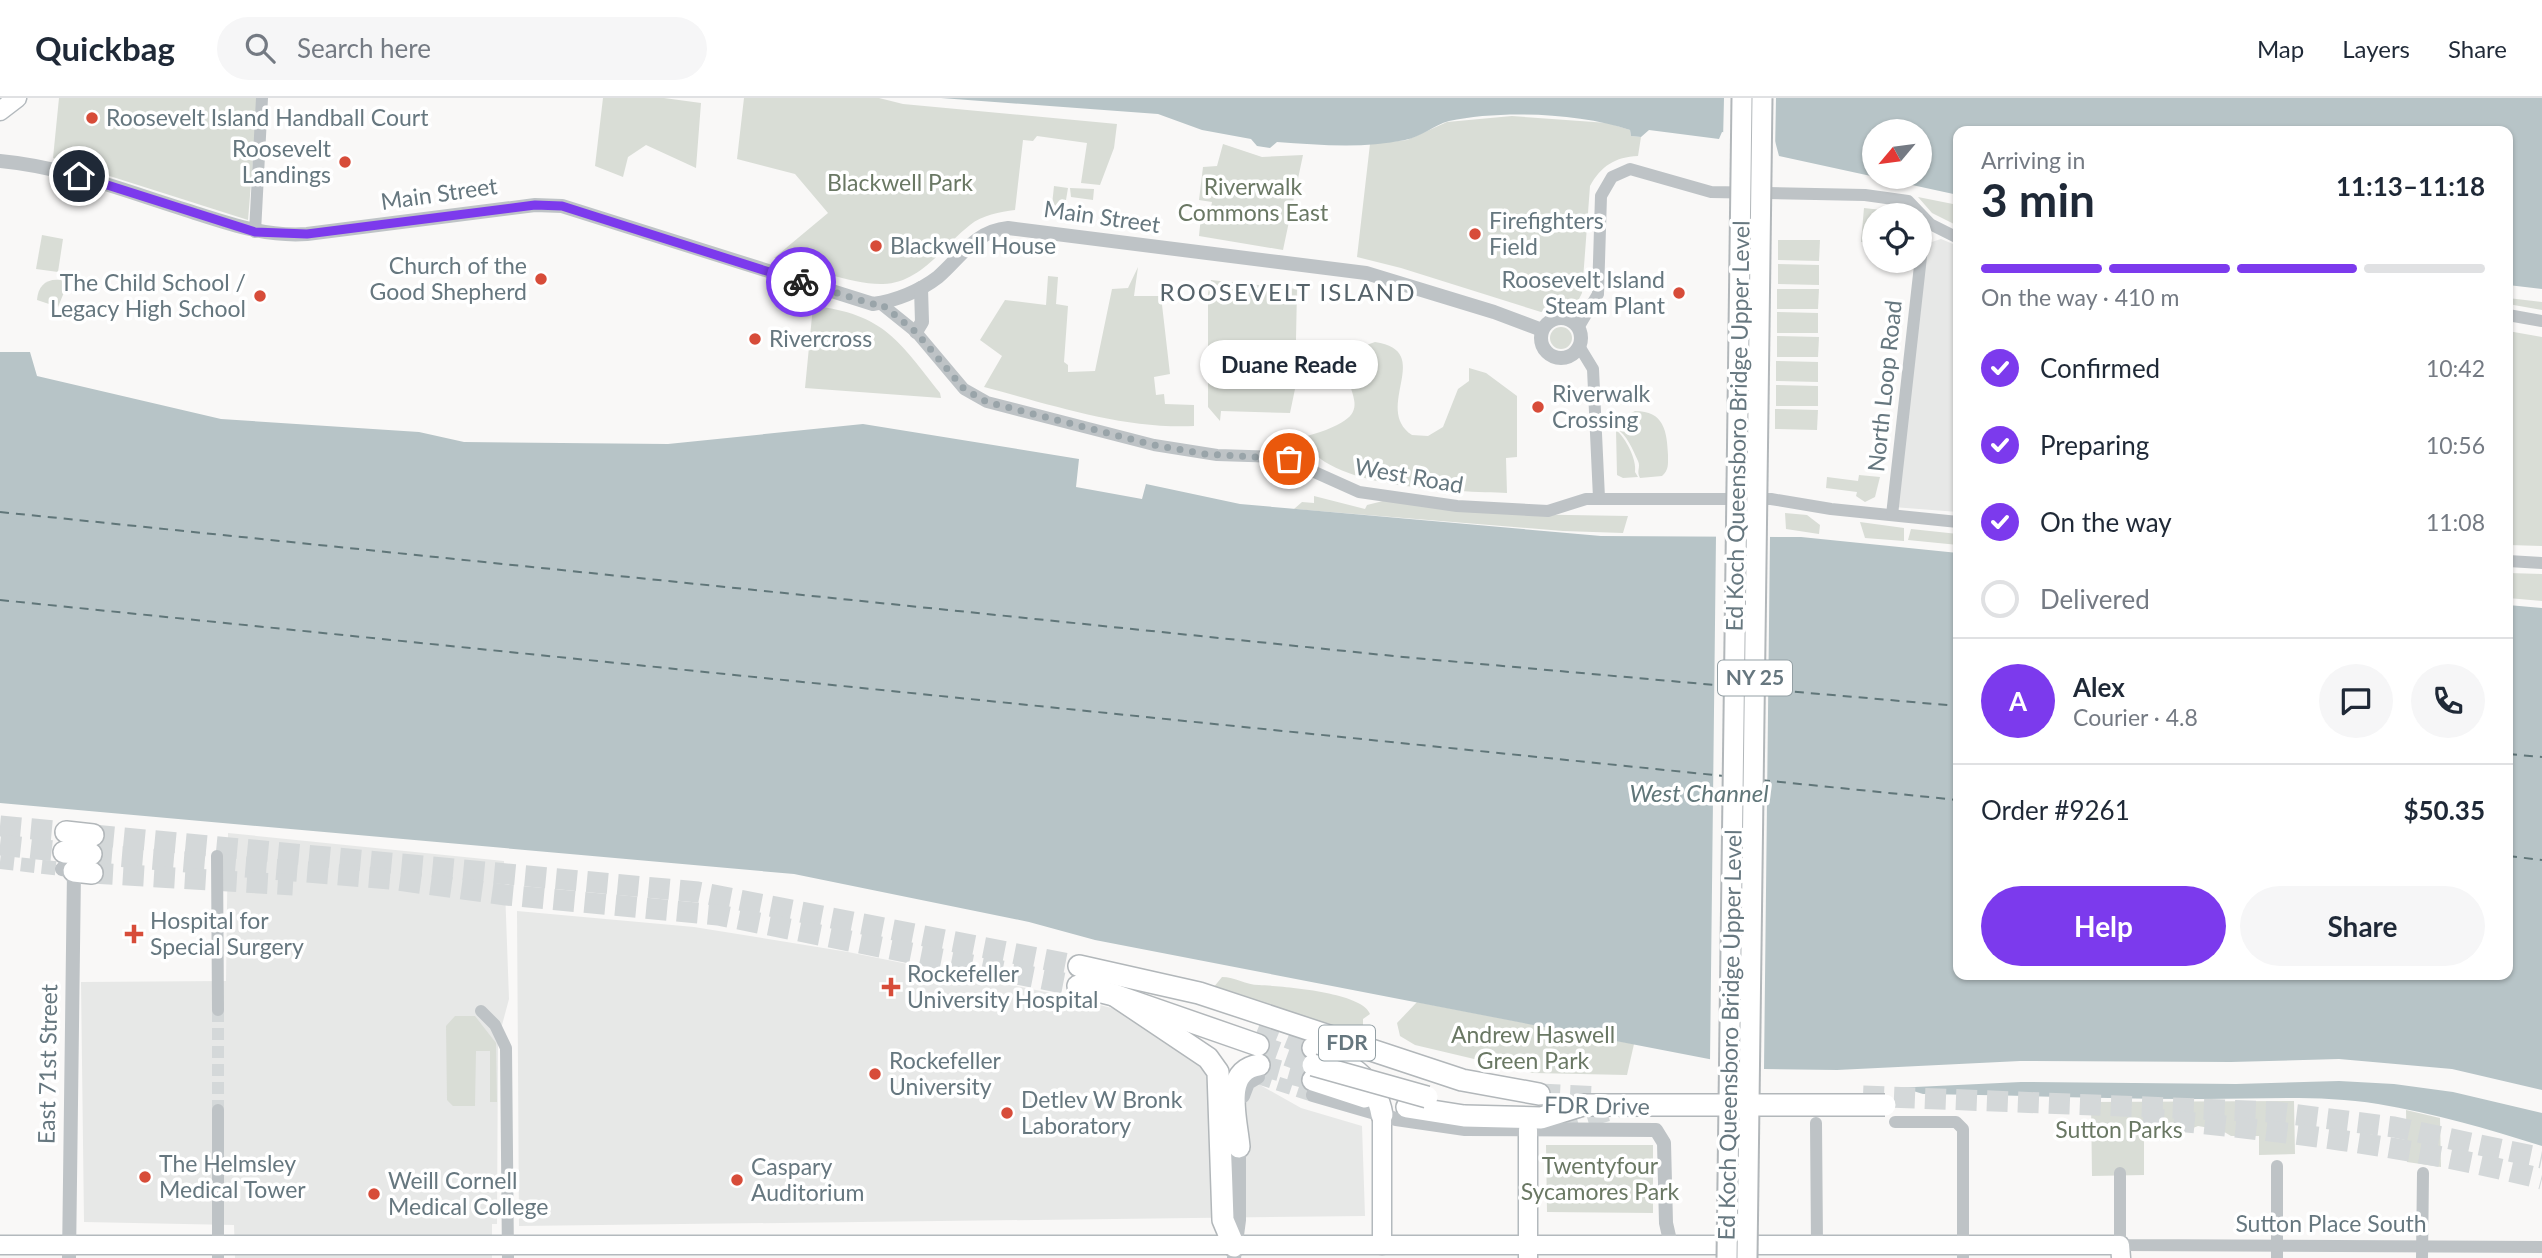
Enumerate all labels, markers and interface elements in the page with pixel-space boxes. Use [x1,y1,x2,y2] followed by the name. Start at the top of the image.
[217,17,707,80] search box
[35,28,175,68] text: Quickbag
[241,29,279,67] icon: search
[297,32,431,64] text: Search here
[2257,34,2304,63] text: Map
[2342,34,2410,63] text: Layers
[2448,34,2507,63] text: Share
[106,103,429,131] place label: Roosevelt Island Handball Court
[84,110,100,126] marker: Roosevelt Island Handball Court
[1862,119,1932,189] north arrow
[1862,119,1932,273] map controls
[232,134,332,188] place label: Roosevelt Landings
[49,146,109,206] pin
[1981,146,2085,174] text: Arriving in
[337,154,353,170] marker: Roosevelt Landings
[60,157,98,195] icon: home
[827,168,973,196] park label: Blackwell Park
[2336,170,2485,202] text: 11:13–11:18
[379,171,500,215] street label: Main Street
[1178,172,1329,226] park label: Riverwalk Commons East
[1981,172,2095,227] text: 3 min
[1042,194,1163,238] street label: Main Street
[1862,203,1932,273] button: locate
[1489,206,1604,260] place label: Firefighters Field
[1719,220,1755,632] street label: Ed Koch Queensboro Bridge Upper Level
[1467,226,1483,242] marker: Firefighters Field
[890,231,1056,259] place label: Blackwell House
[868,238,884,254] marker: Blackwell House
[766,247,836,317] courier
[370,251,527,305] place label: Church of the Good Shepherd
[782,263,820,301] icon: bike
[1502,265,1666,319] place label: Roosevelt Island Steam Plant
[50,268,246,322] place label: The Child School / Legacy High School
[533,271,549,287] marker: Church of the Good Shepherd
[1160,277,1416,306] district label: ROOSEVELT ISLAND
[1981,283,2180,311] text: On the way · 410 m
[1671,285,1687,301] marker: Roosevelt Island Steam Plant
[252,288,268,304] marker: The Child School / Legacy High School
[1861,299,1907,473] street label: North Loop Road
[769,324,872,352] place label: Rivercross
[747,331,763,347] marker: Rivercross
[1200,340,1378,389] callout: Duane Reade
[1981,349,2019,387] icon: check
[1221,350,1357,378] text: Duane Reade
[2040,352,2160,384] text: Confirmed
[2426,354,2485,382] text: 10:42
[1552,379,1651,433] place label: Riverwalk Crossing
[1530,399,1546,415] marker: Riverwalk Crossing
[1981,426,2019,464] icon: check
[1259,429,1319,489] pin
[2040,429,2149,461] text: Preparing
[2426,431,2485,459] text: 10:56
[1270,440,1308,478] icon: bag
[1353,452,1466,498] street label: West Road
[1981,503,2019,541] icon: check
[2040,506,2172,538] text: On the way
[2426,508,2485,536] text: 11:08
[2040,583,2150,615] text: Delivered
[1718,660,1792,696] road number: NY 25
[2319,664,2393,738] button: chat
[2411,664,2485,738] button: phone
[2073,671,2125,703] text: Alex
[2009,685,2027,717] text: A
[2073,703,2198,731] text: Courier · 4.8
[1629,778,1769,807] water label: West Channel
[1981,794,2130,826] text: Order #9261
[2403,794,2485,826] text: $50.35
[1711,829,1747,1241] street label: Ed Koch Queensboro Bridge Upper Level
[1981,886,2226,966] button: Help
[2240,886,2485,966] button: Share
[150,906,304,960] place label: Hospital for Special Surgery
[124,924,144,944] marker: Hospital for Special Surgery
[907,959,1099,1013] place label: Rockefeller University Hospital
[881,977,901,997] marker: Rockefeller University Hospital
[32,983,62,1144] street label: East 71st Street
[1451,1020,1615,1074] park label: Andrew Haswell Green Park
[1319,1026,1375,1060] road number: FDR
[889,1046,1002,1100] place label: Rockefeller University
[867,1066,883,1082] marker: Rockefeller University
[1021,1085,1183,1139] place label: Detlev W Bronk Laboratory
[1544,1090,1650,1120] street label: FDR Drive
[999,1105,1015,1121] marker: Detlev W Bronk Laboratory
[2055,1115,2183,1143] park label: Sutton Parks
[159,1149,306,1203] place label: The Helmsley Medical Tower
[1521,1151,1680,1205] park label: Twentyfour Sycamores Park
[751,1152,864,1206] place label: Caspary Auditorium
[388,1166,548,1220] place label: Weill Cornell Medical College
[137,1169,153,1185] marker: The Helmsley Medical Tower
[729,1172,745,1188] marker: Caspary Auditorium
[366,1186,382,1202] marker: Weill Cornell Medical College
[2235,1209,2427,1237] street label: Sutton Place South

